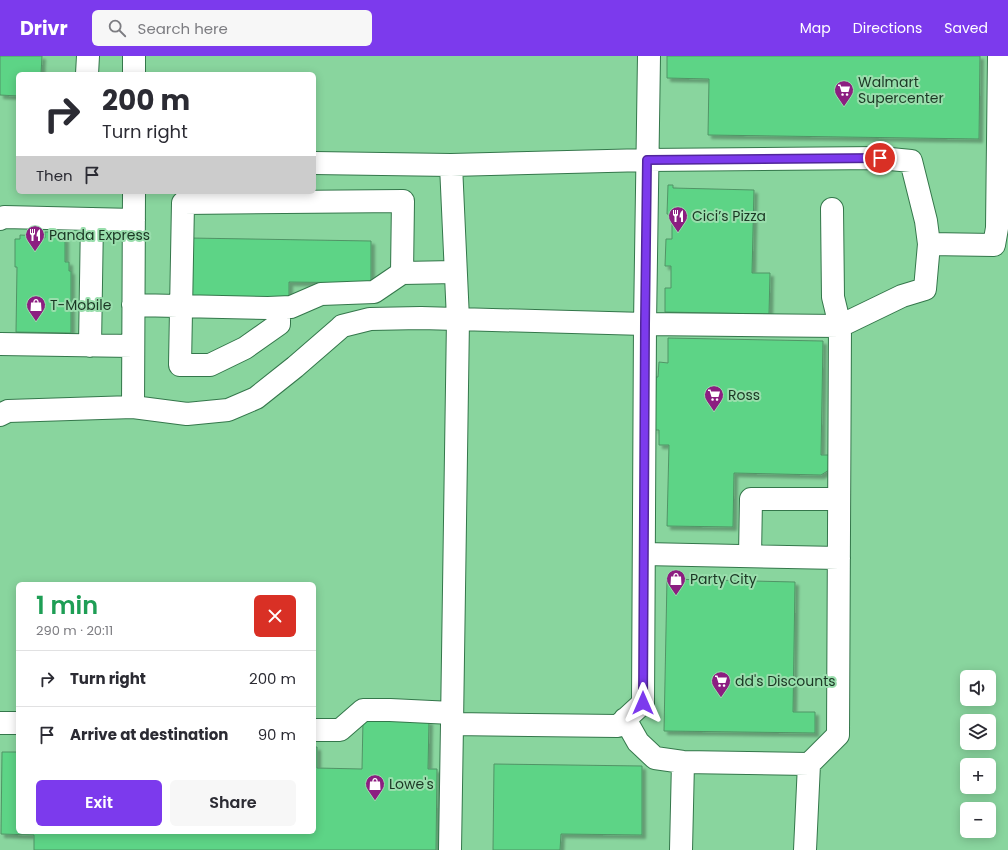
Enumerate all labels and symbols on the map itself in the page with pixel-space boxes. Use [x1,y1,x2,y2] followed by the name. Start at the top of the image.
[858,72,944,108] place label: Walmart Supercenter
[833,79,855,107] supermarket icon: Walmart Supercenter
[863,141,897,175] pin
[667,205,689,233] restaurant icon: Cici’s Pizza
[692,206,766,226] place label: Cici’s Pizza
[24,224,46,252] restaurant icon: Panda Express
[49,225,150,245] place label: Panda Express
[25,294,47,322] shop icon: T-Mobile
[50,295,112,315] place label: T-Mobile
[703,384,725,412] supermarket icon: Ross
[728,385,760,405] place label: Ross
[665,568,687,596] shop icon: Party City
[690,569,757,589] place label: Party City
[710,670,732,698] supermarket icon: dd's Discounts
[735,671,836,691] place label: dd's Discounts
[622,682,664,724] position arrow
[364,773,386,801] shop icon: Lowe's
[389,774,434,794] place label: Lowe's

